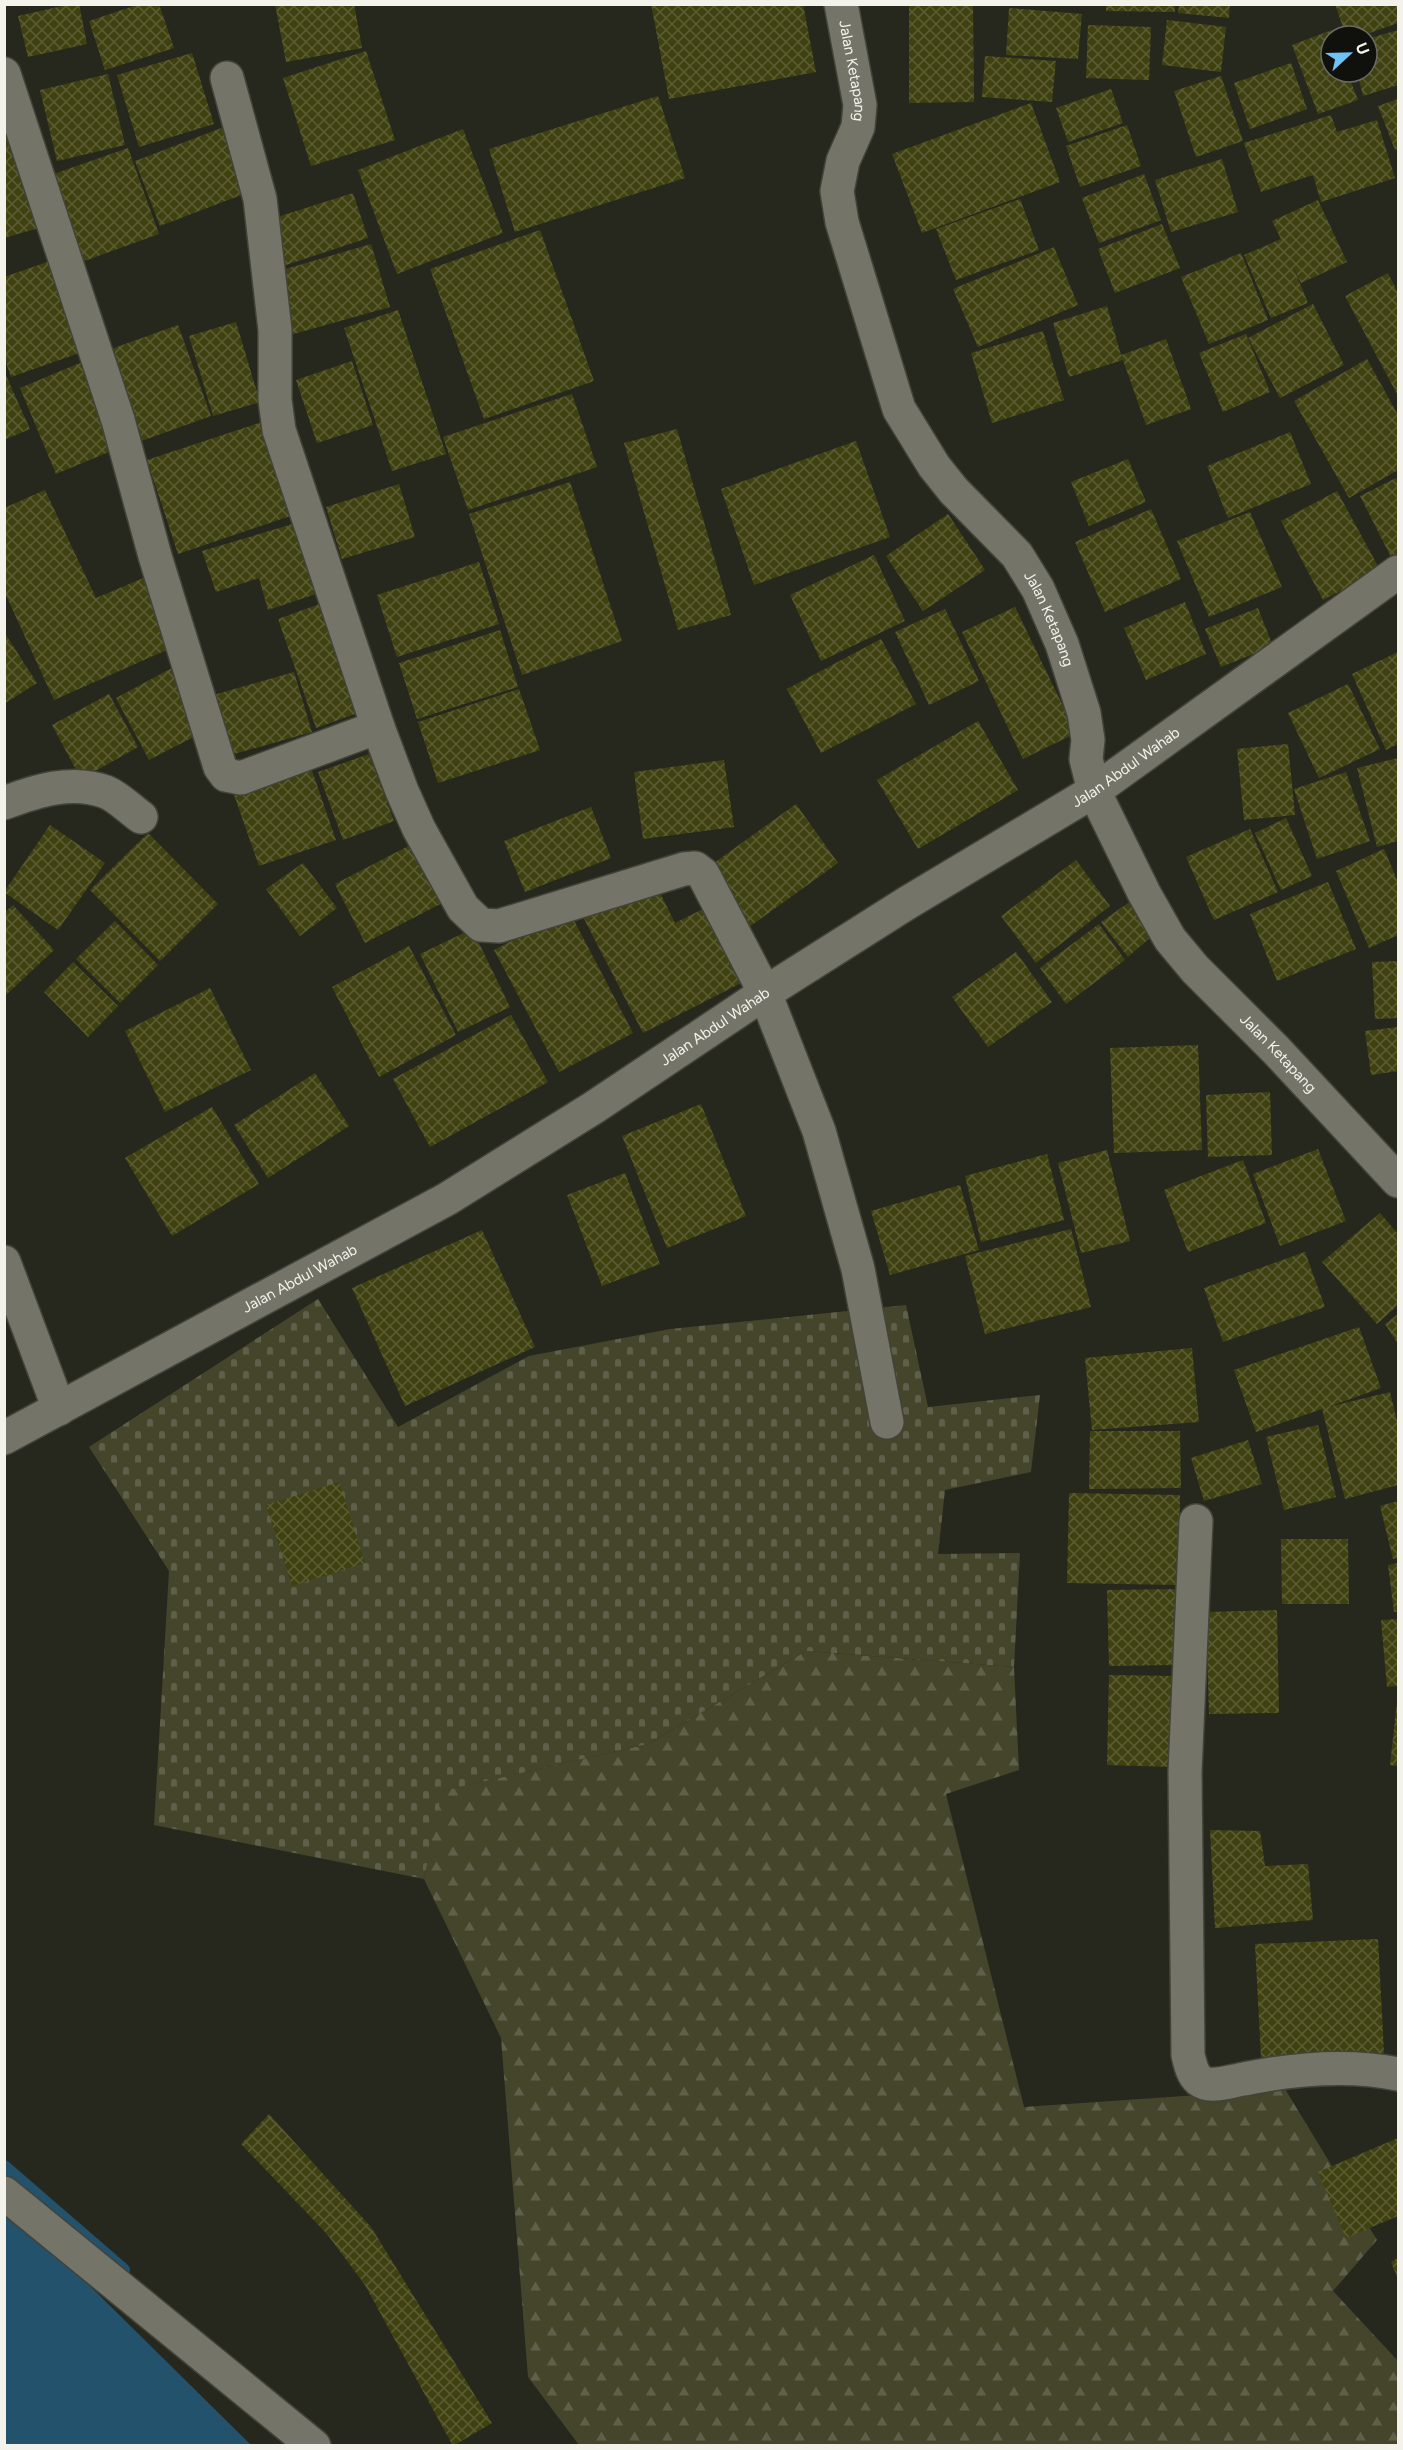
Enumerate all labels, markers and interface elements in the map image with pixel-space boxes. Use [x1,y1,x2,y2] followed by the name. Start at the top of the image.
[835,19,869,122] street label: Jalan Ketapang
[1319,24,1379,84] north arrow
[1352,40,1373,57] text: U
[1020,568,1078,669] street label: Jalan Ketapang
[1068,723,1183,811] street label: Jalan Abdul Wahab
[657,983,773,1070] street label: Jalan Abdul Wahab
[1236,1010,1320,1097] street label: Jalan Ketapang
[239,1240,360,1317] street label: Jalan Abdul Wahab

